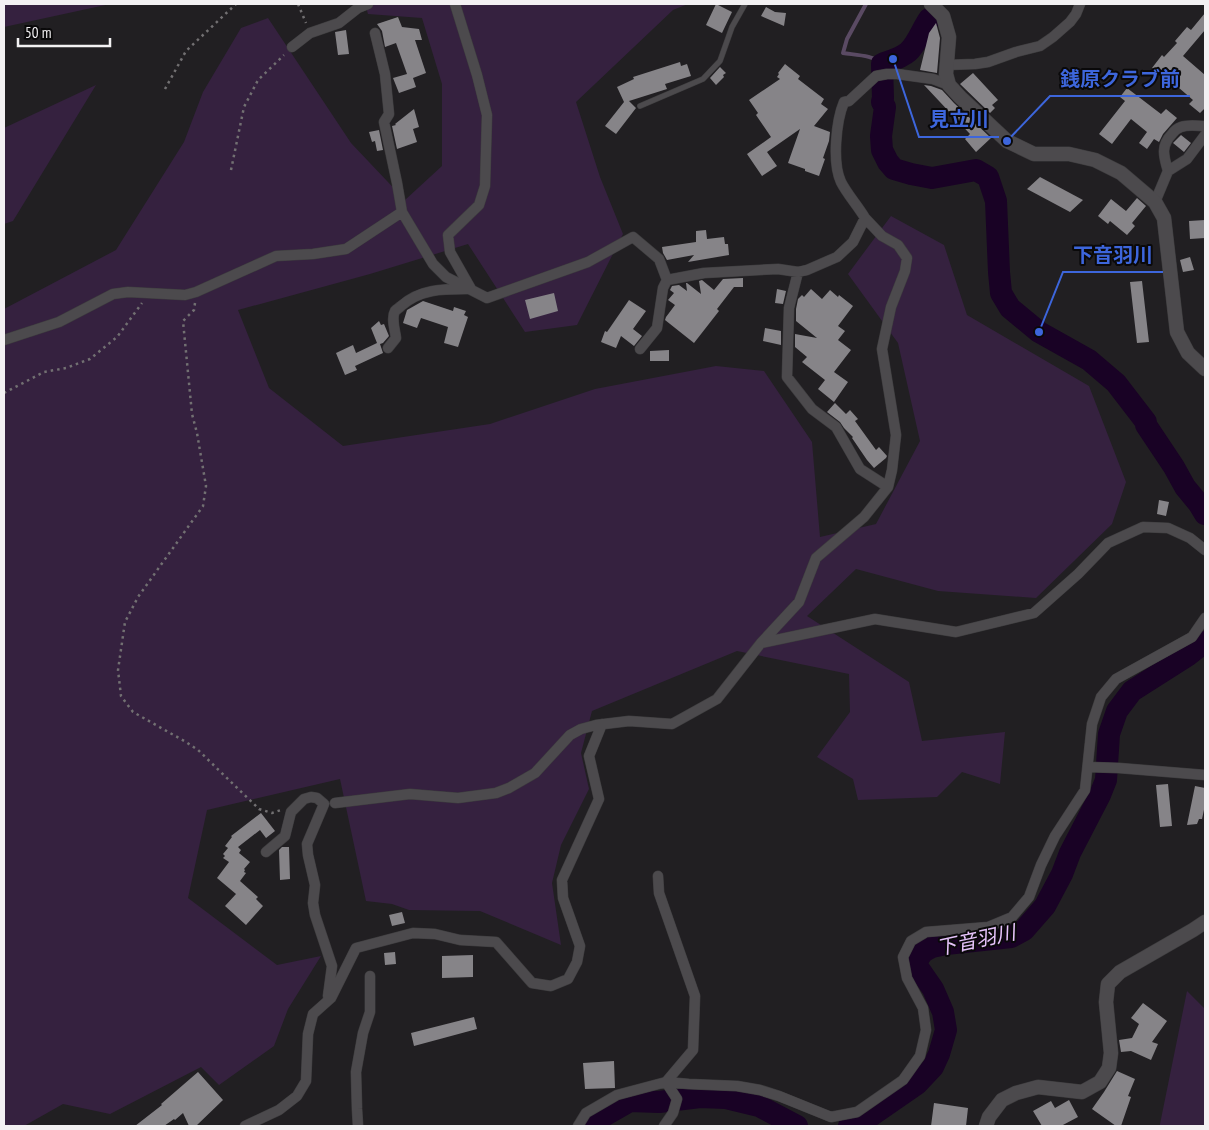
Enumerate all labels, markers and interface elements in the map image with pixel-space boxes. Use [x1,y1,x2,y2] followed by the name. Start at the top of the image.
[18,15,110,47] scale bar
[25,23,51,42] text: 50 m
[1050,61,1190,96] callout: 銭原クラブ前
[1060,66,1180,92] text: 銭原クラブ前
[919,102,999,137] callout: 見立川
[929,106,989,132] text: 見立川
[1063,237,1163,272] callout: 下音羽川
[1073,242,1153,268] text: 下音羽川
[934,919,1020,961] water label: 下音羽川

